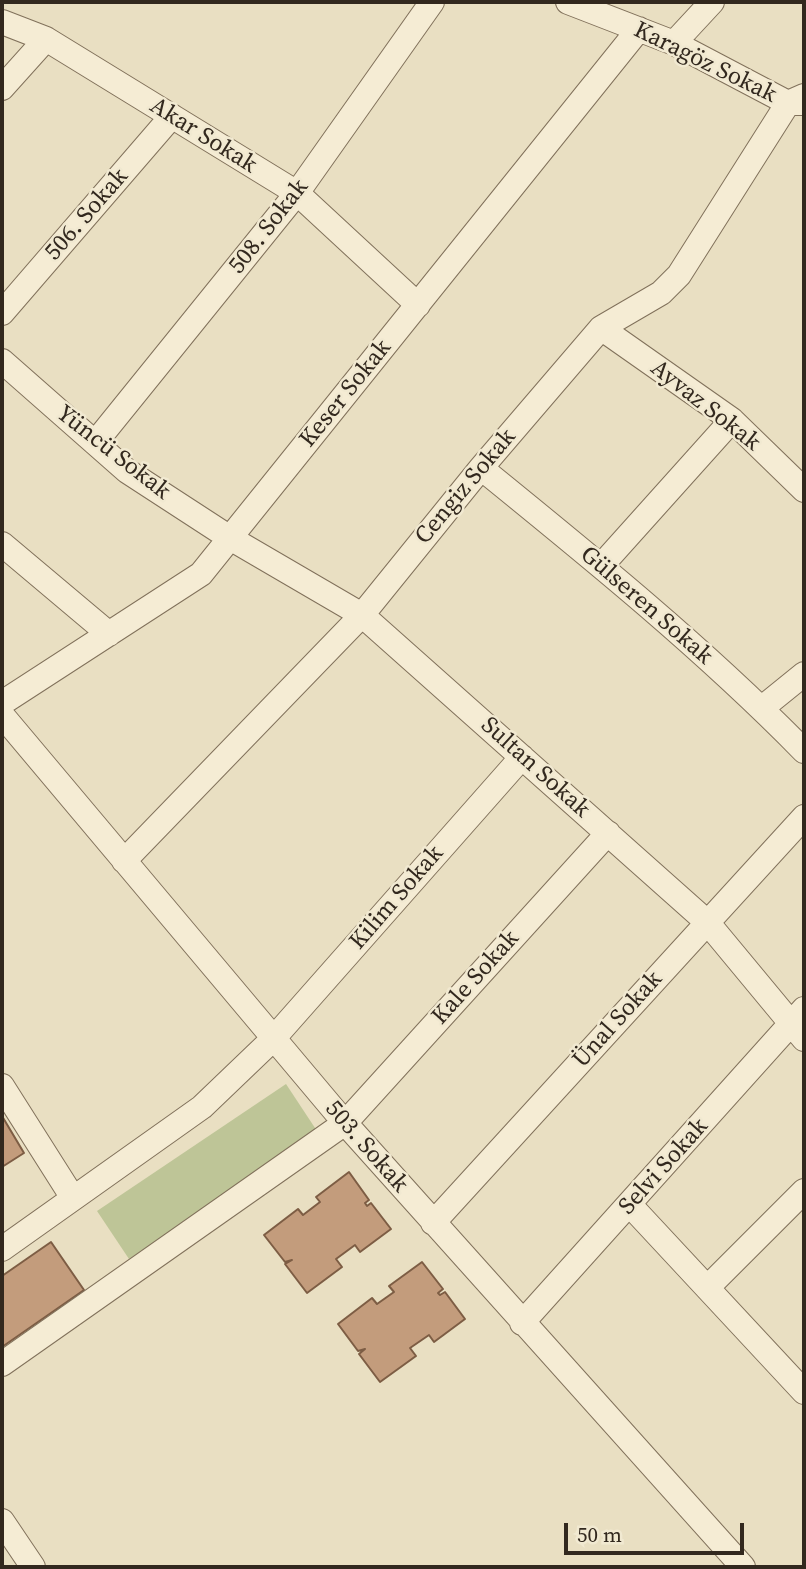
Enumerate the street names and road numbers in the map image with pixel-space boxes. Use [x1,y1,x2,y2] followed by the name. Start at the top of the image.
[629,16,781,110] street label: Karagöz Sokak
[144,92,262,180] street label: Akar Sokak
[39,163,135,267] street label: 506. Sokak
[223,174,315,280] street label: 508. Sokak
[294,334,398,454] street label: Keser Sokak
[644,354,766,458] street label: Ayvaz Sokak
[50,400,176,506] street label: Yüncü Sokak
[409,423,523,551] street label: Cengiz Sokak
[574,541,718,671] street label: Gülseren Sokak
[474,711,596,825] street label: Sultan Sokak
[344,840,450,956] street label: Kilim Sokak
[426,925,526,1031] street label: Kale Sokak
[567,966,669,1074] street label: Ünal Sokak
[318,1095,414,1199] street label: 503. Sokak
[613,1113,715,1221] street label: Selvi Sokak

